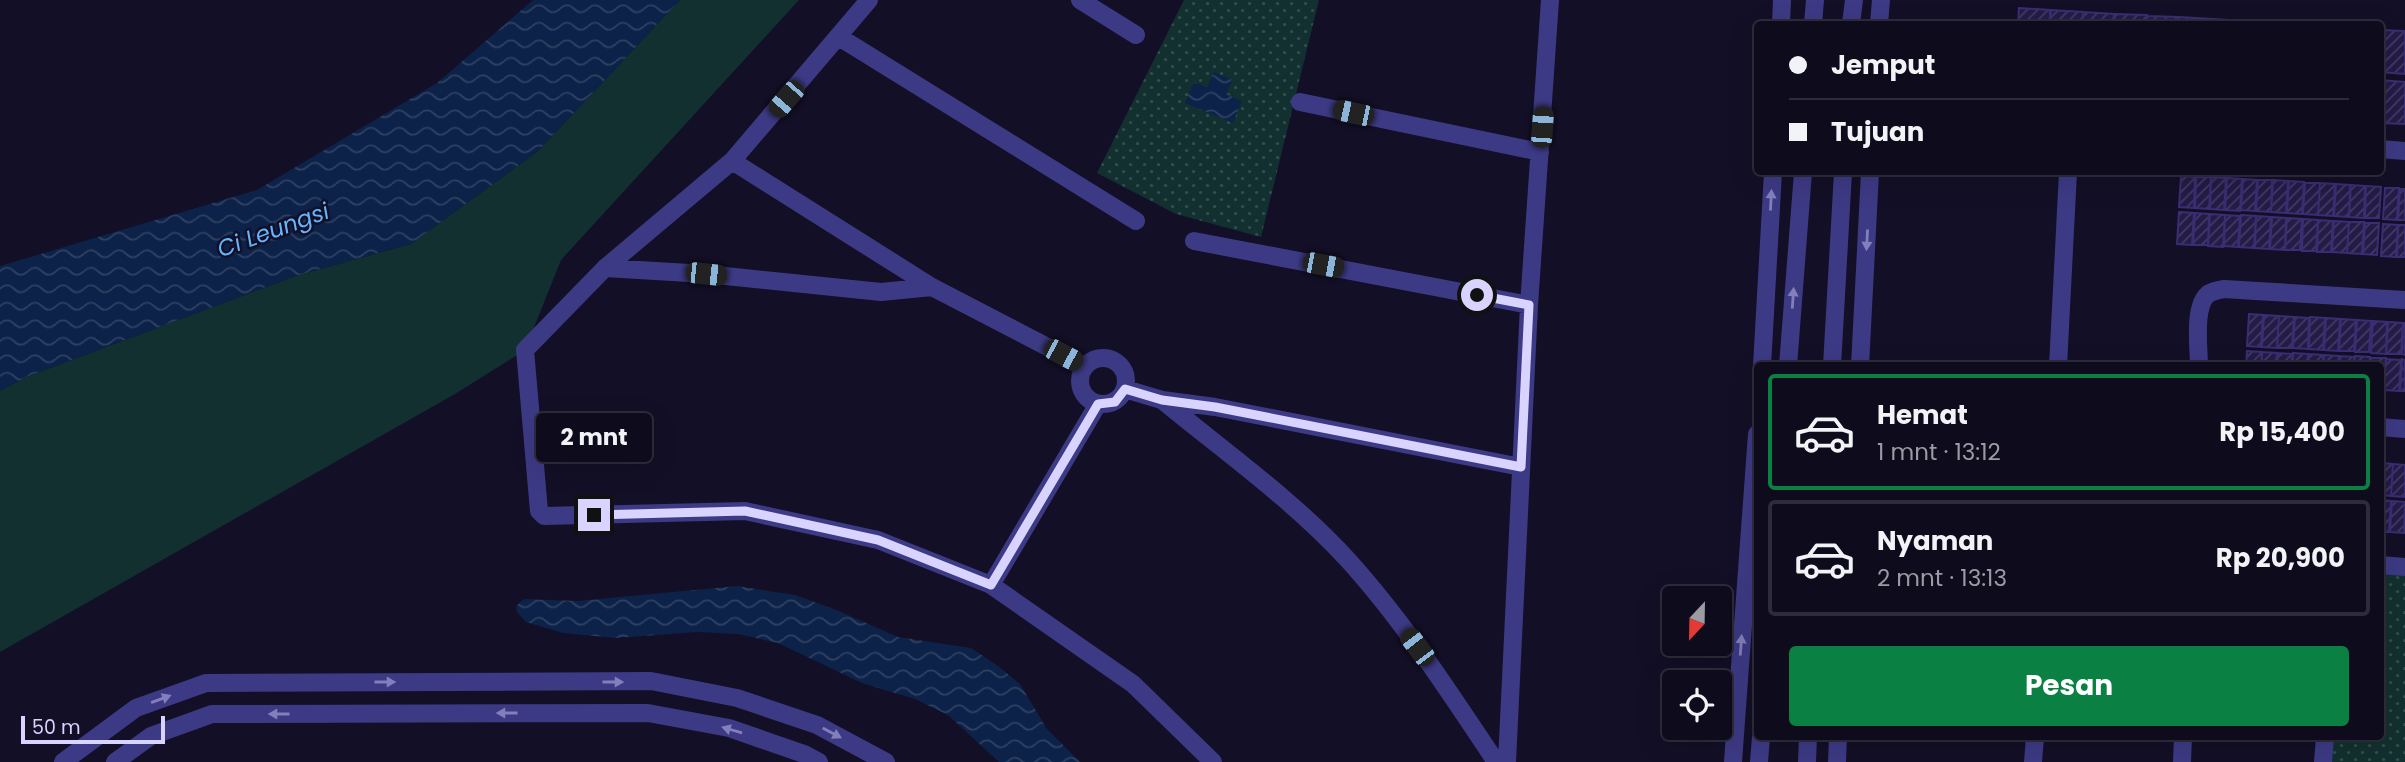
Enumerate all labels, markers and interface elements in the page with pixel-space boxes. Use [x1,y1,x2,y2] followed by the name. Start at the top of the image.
[1831,47,1935,83] text: Jemput
[765,76,808,122] car
[1331,98,1376,128] car
[1531,105,1554,149] car
[1831,114,1924,150] text: Tujuan
[1766,189,1777,211] one-way arrow
[212,195,334,265] water label: Ci Leungsi
[1861,229,1872,251] one-way arrow
[1301,251,1346,279] car
[685,261,728,287] car
[1461,279,1493,311] route start
[1788,286,1799,308] one-way arrow
[1040,336,1087,374] car
[1877,397,1968,433] text: Hemat
[1793,401,1856,464] icon: car
[536,414,652,462] callout: 2 mnt
[2219,414,2345,450] text: Rp 15,400
[560,421,628,453] text: 2 mnt
[1877,436,2001,468] text: 1 mnt · 13:12
[578,499,610,531] route end
[1877,523,1993,559] text: Nyaman
[1793,527,1856,590] icon: car
[2216,540,2345,576] text: Rp 20,900
[1877,562,2007,594] text: 2 mnt · 13:13
[1662,586,1732,656] north arrow
[1662,586,1732,740] map controls
[1396,624,1439,670] car
[1736,634,1747,656] one-way arrow
[1789,646,2349,726] button: Pesan
[1662,670,1732,740] button: locate
[375,676,397,688] one-way arrow
[602,676,624,688] one-way arrow
[150,693,171,704] one-way arrow
[495,707,517,719] one-way arrow
[268,708,290,720] one-way arrow
[21,713,164,745] scale bar
[32,714,81,741] text: 50 m
[721,724,743,735] one-way arrow
[822,728,842,739] one-way arrow

